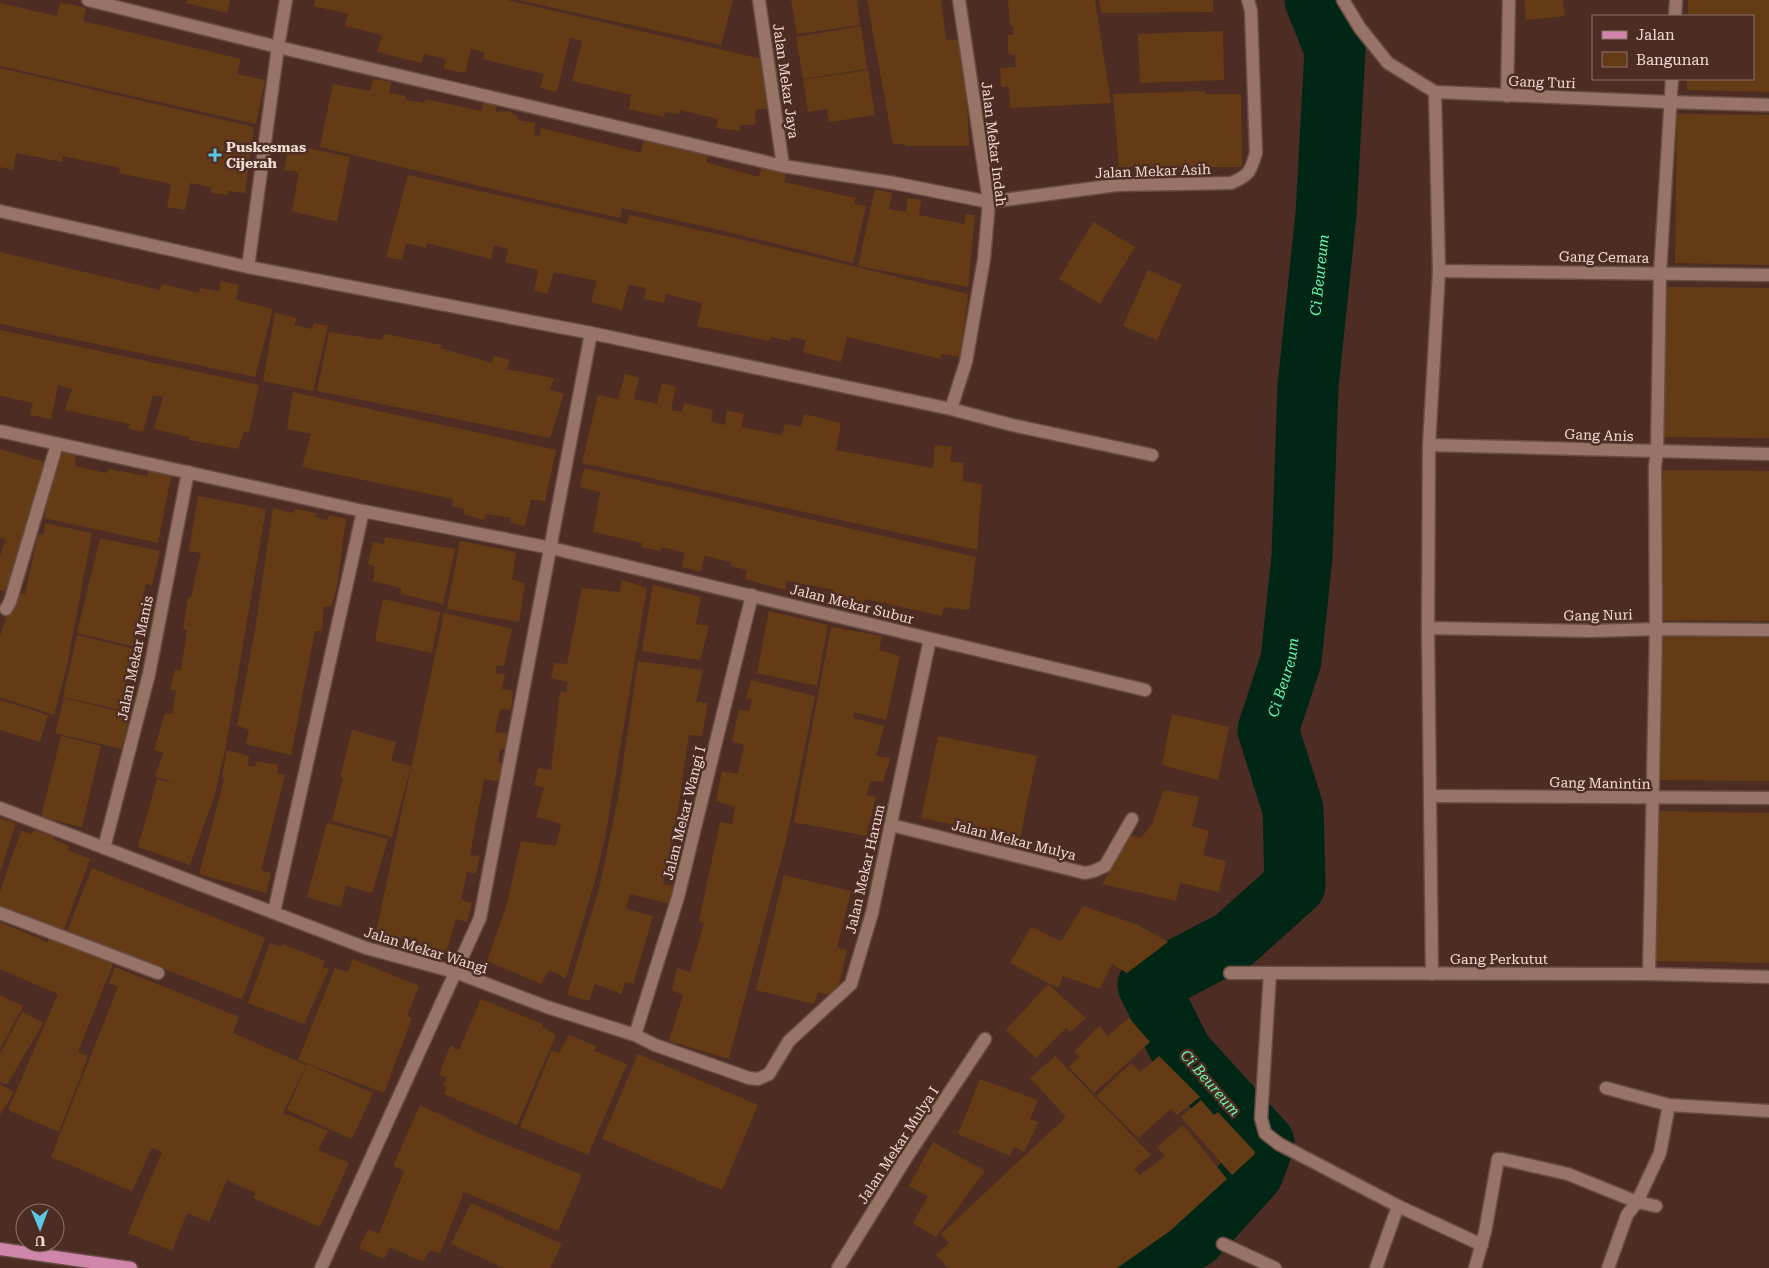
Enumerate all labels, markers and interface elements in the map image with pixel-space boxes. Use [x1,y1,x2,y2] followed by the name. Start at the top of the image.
[1592,15,1754,80] legend
[770,22,802,140] street label: Jalan Mekar Jaya
[1636,26,1675,44] text: Jalan
[1636,51,1709,69] text: Bangunan
[1508,73,1576,91] street label: Gang Turi
[978,81,1010,207] street label: Jalan Mekar Indah
[226,139,306,171] place label: Puskesmas Cijerah
[208,148,222,162] marker: Puskesmas Cijerah
[1095,161,1211,181] street label: Jalan Mekar Asih
[1306,233,1333,317] water label: Ci Beureum
[1559,248,1650,266] street label: Gang Cemara
[1564,426,1634,444] street label: Gang Anis
[789,581,916,627] street label: Jalan Mekar Subur
[114,594,156,722] street label: Jalan Mekar Manis
[1563,606,1633,624] street label: Gang Nuri
[1264,637,1302,719] water label: Ci Beureum
[660,745,708,881] street label: Jalan Mekar Wangi I
[1549,774,1651,792] street label: Gang Manintin
[842,803,888,935] street label: Jalan Mekar Harum
[950,817,1078,863] street label: Jalan Mekar Mulya
[362,924,490,977] street label: Jalan Mekar Wangi
[1450,951,1548,967] street label: Gang Perkutut
[1176,1046,1244,1120] water label: Ci Beureum
[854,1083,942,1207] street label: Jalan Mekar Mulya I
[15,1203,65,1253] north arrow
[34,1233,46,1249] text: U

